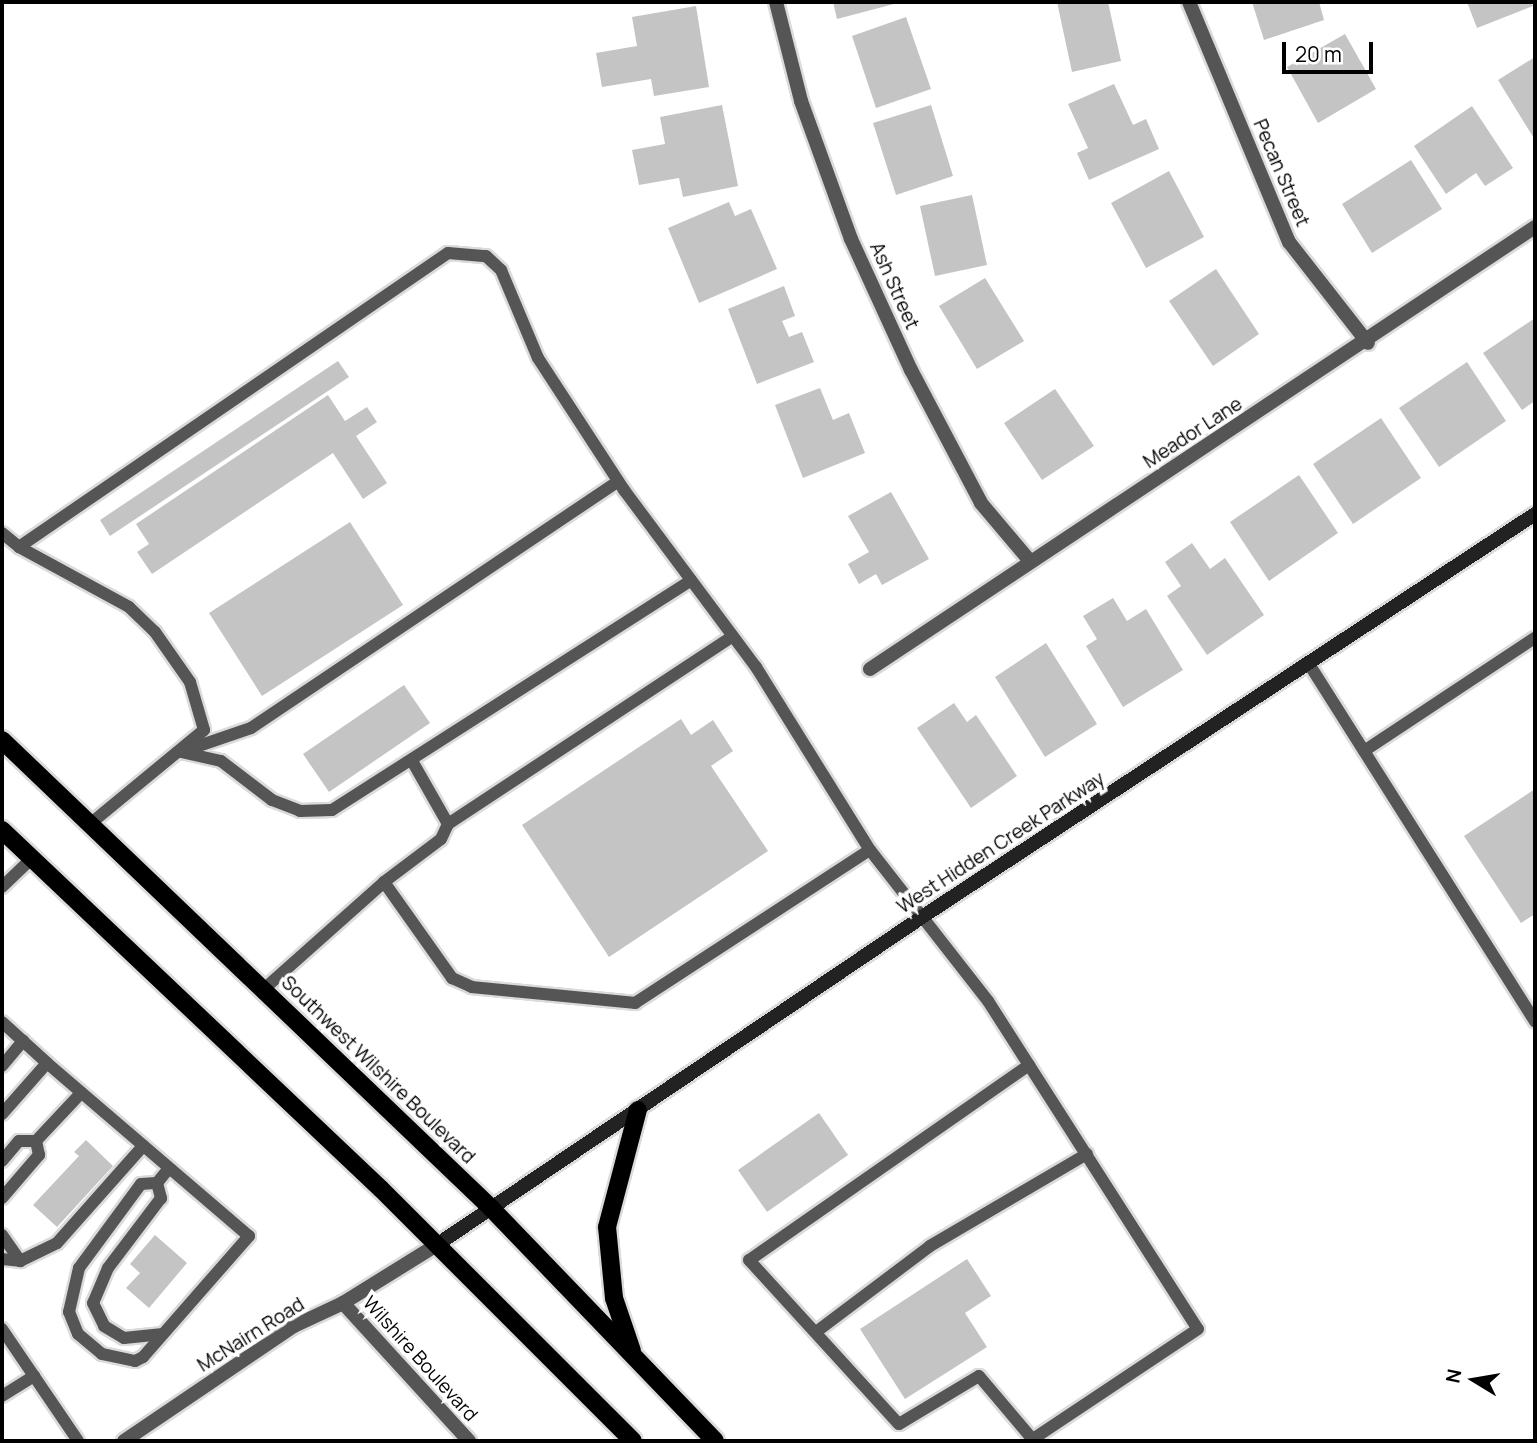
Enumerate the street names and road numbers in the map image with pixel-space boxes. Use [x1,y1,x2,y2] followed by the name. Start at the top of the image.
[1248,116,1314,230] street label: Pecan Street
[865,239,923,333] street label: Ash Street
[1139,393,1247,473] street label: Meador Lane
[893,767,1109,919] street label: West Hidden Creek Parkway
[276,971,480,1169] street label: Southwest Wilshire Boulevard
[358,1292,482,1426] street label: Wilshire Boulevard
[193,1293,309,1377] street label: McNairn Road

